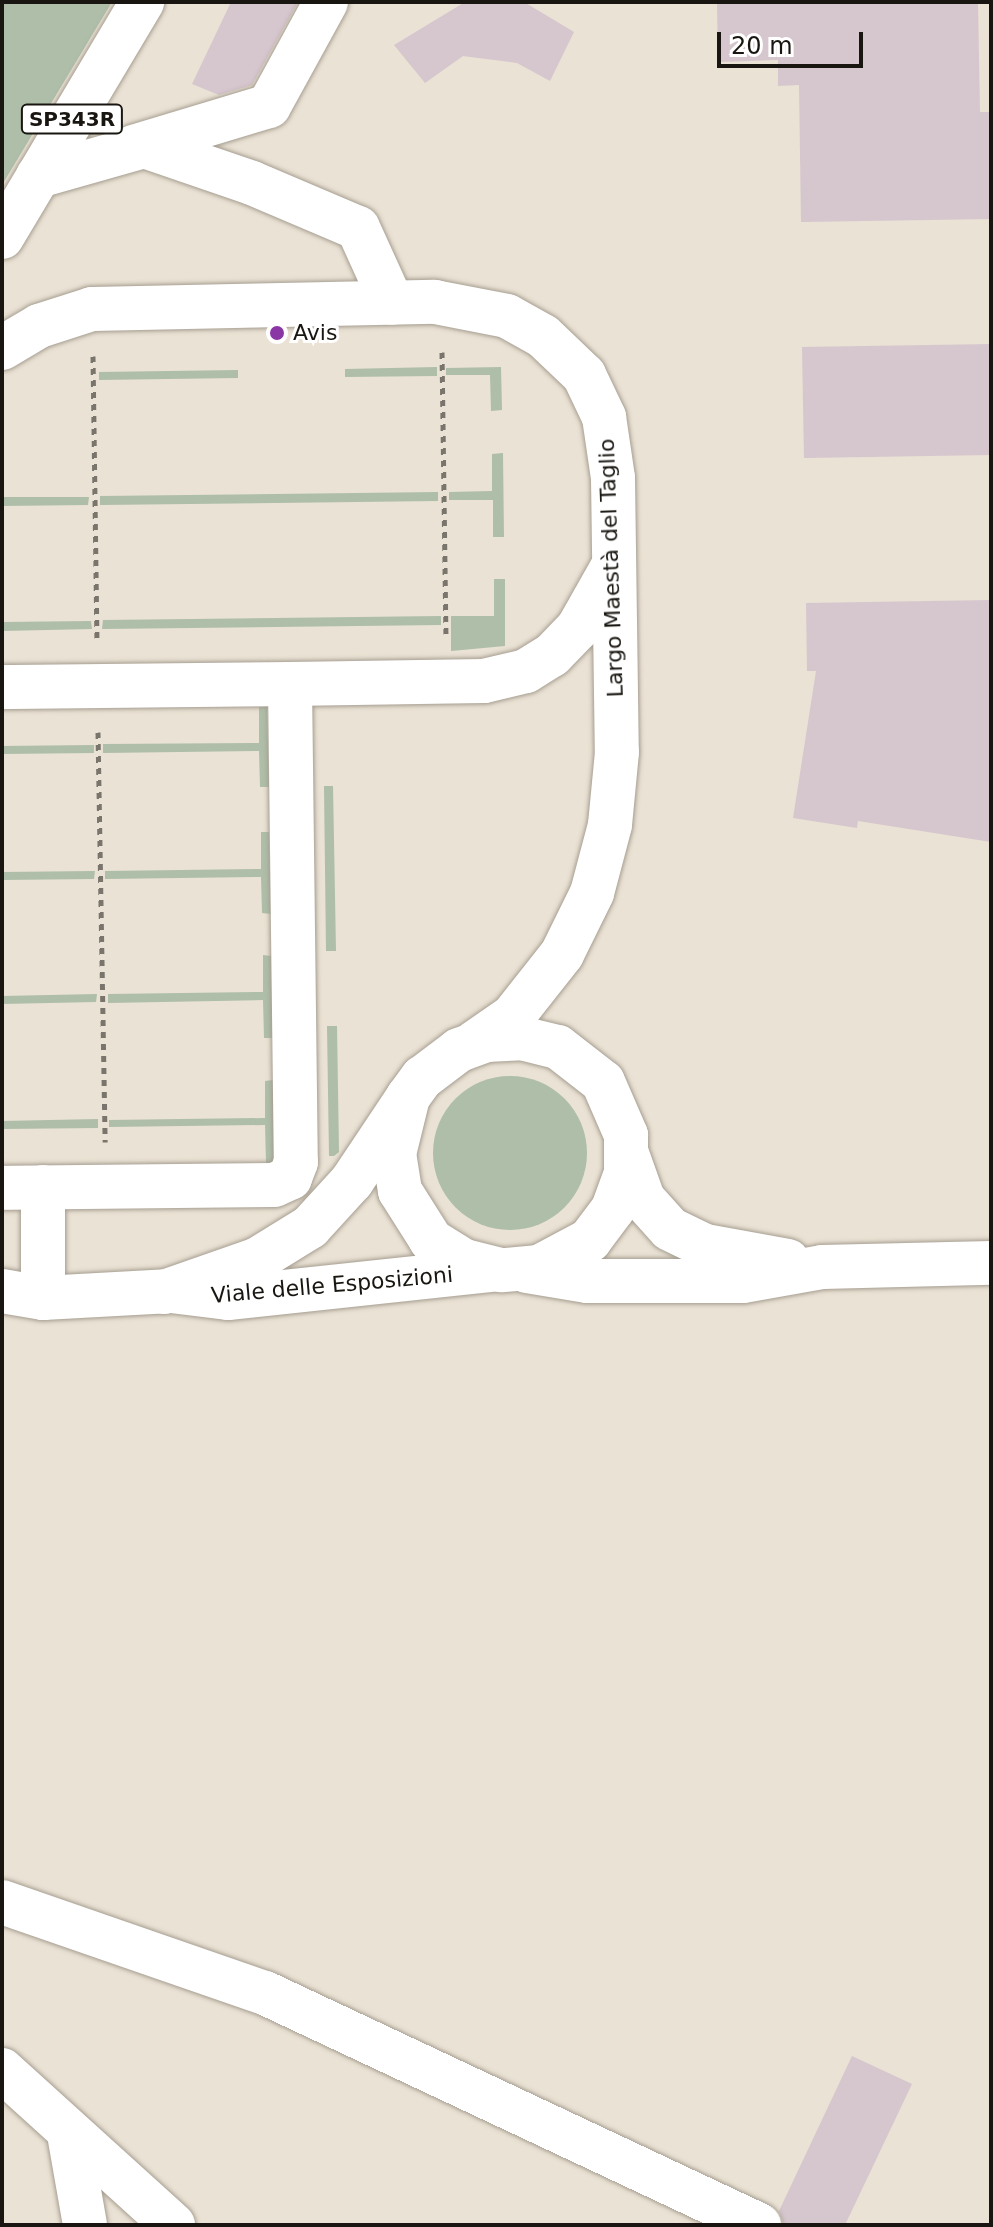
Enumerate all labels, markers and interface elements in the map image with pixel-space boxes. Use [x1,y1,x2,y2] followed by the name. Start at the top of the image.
[721,16,867,66] scale bar
[731,32,793,60] text: 20 m
[20,103,124,135] road number: SP343R
[293,320,337,346] place label: Avis
[268,324,286,342] marker: Avis
[593,438,629,698] street label: Largo Maestà del Taglio
[210,1261,454,1309] street label: Viale delle Esposizioni

